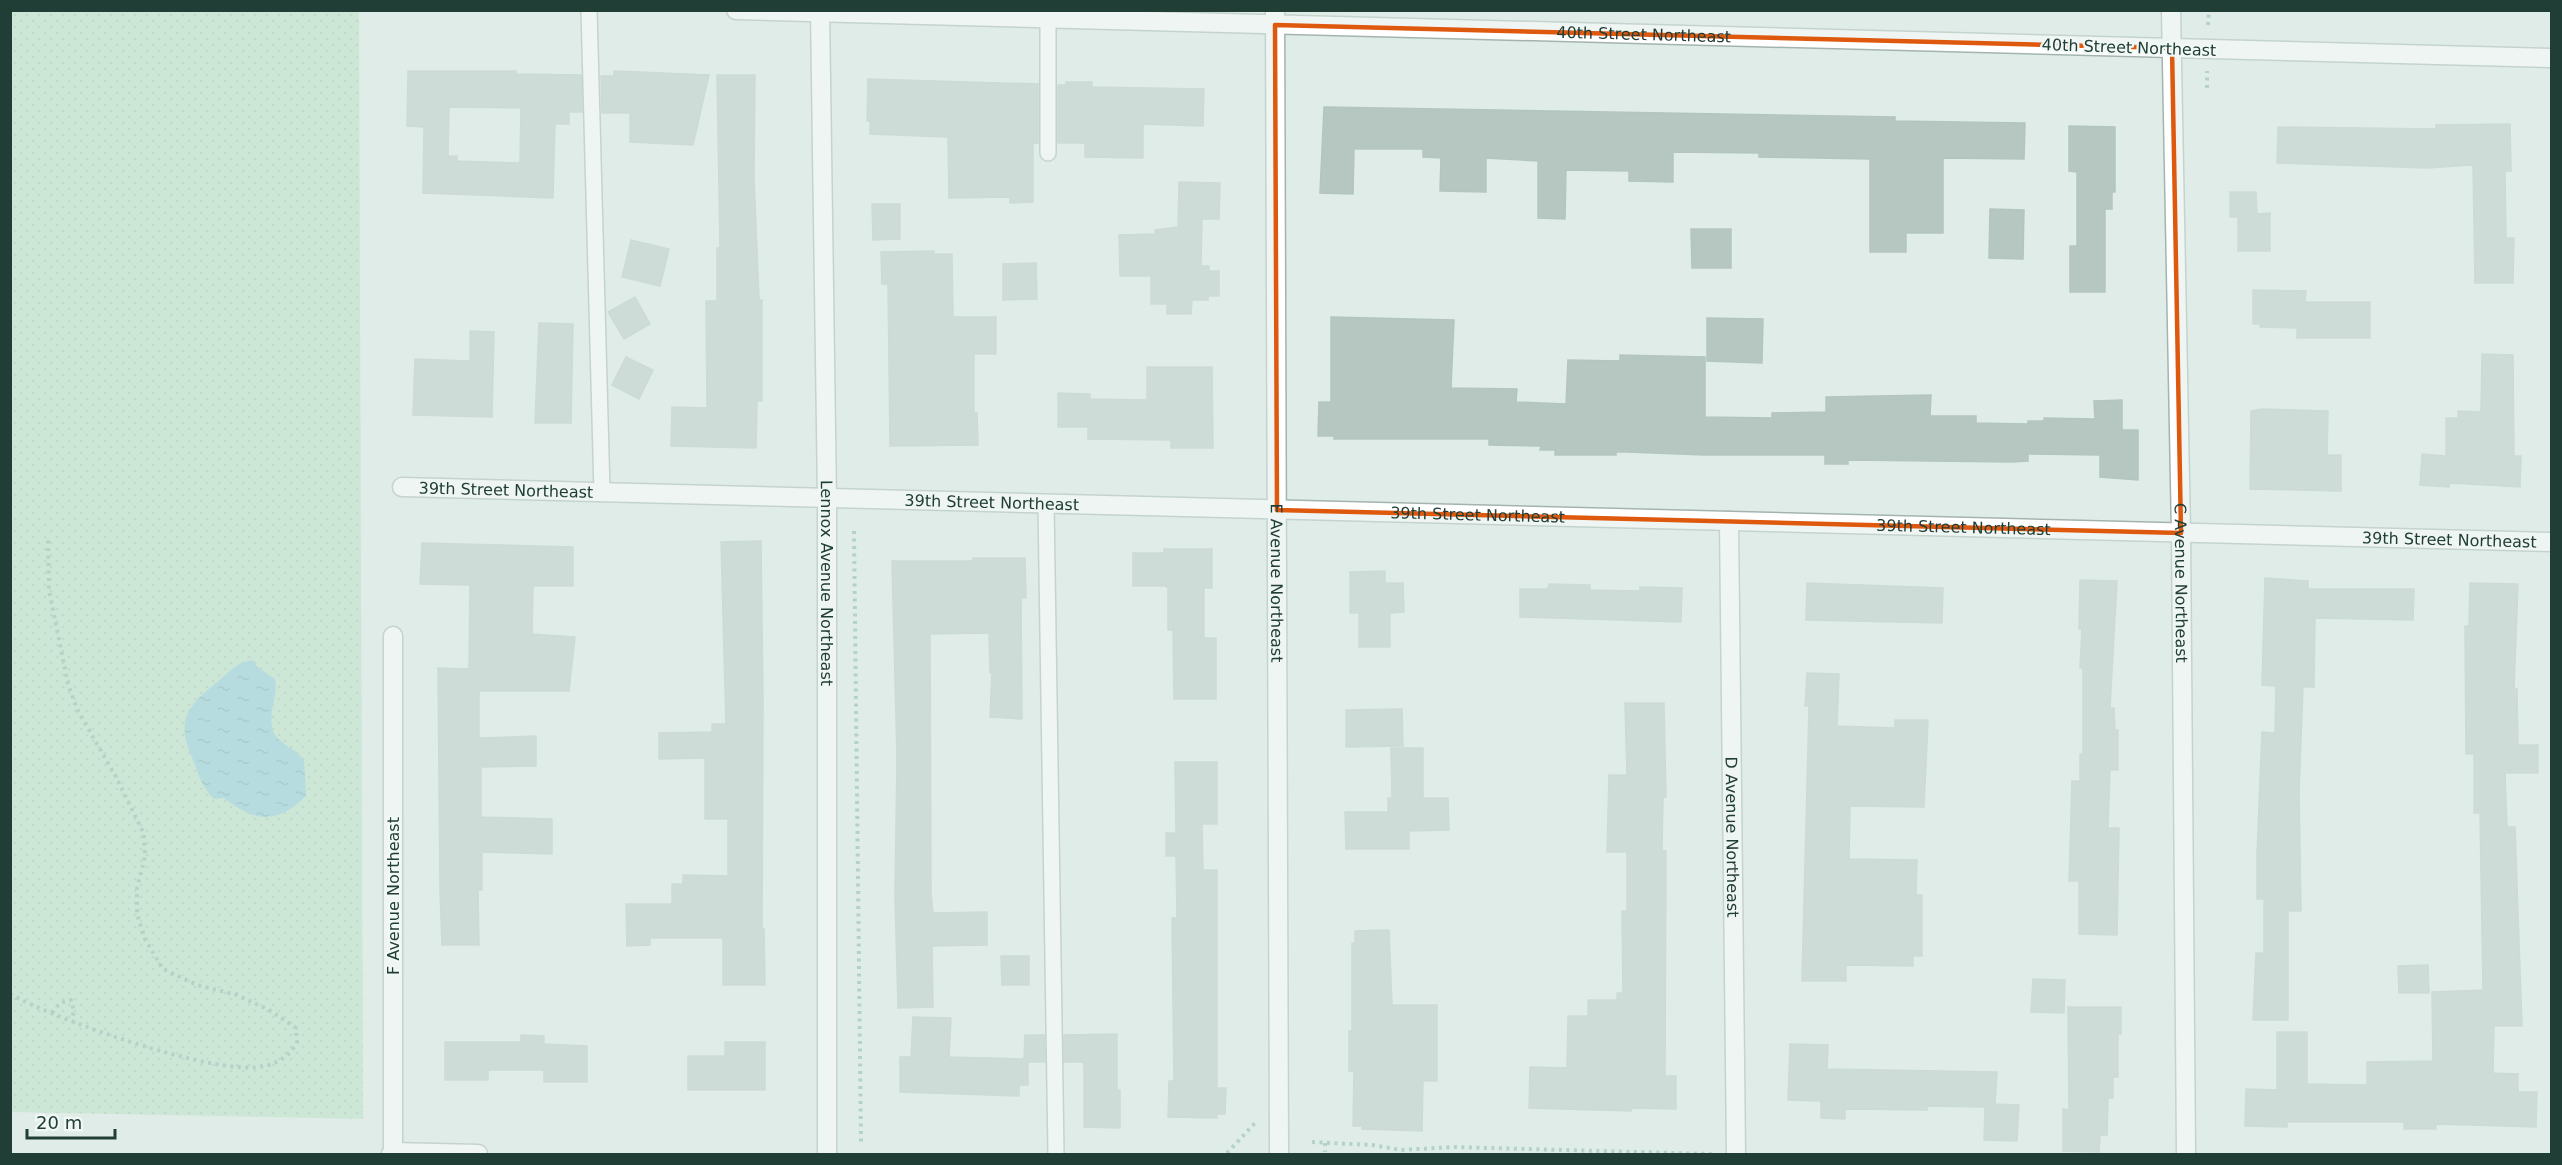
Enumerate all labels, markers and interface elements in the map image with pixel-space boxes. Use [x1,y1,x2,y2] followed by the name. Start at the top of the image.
[1556,23,1731,46] street label: 40th Street Northeast
[2041,35,2217,60] street label: 40th Street Northeast
[418,478,594,502] street label: 39th Street Northeast
[817,480,836,686] street label: Lennox Avenue Northeast
[904,491,1079,514] street label: 39th Street Northeast
[1390,503,1565,527] street label: 39th Street Northeast
[2170,503,2191,663] street label: C Avenue Northeast
[1267,504,1286,662] street label: E Avenue Northeast
[1876,516,2051,539] street label: 39th Street Northeast
[2362,528,2537,552] street label: 39th Street Northeast
[1722,756,1742,918] street label: D Avenue Northeast
[384,817,403,975] street label: F Avenue Northeast
[27,1102,116,1140] scale bar
[36,1112,82,1133] text: 20 m

